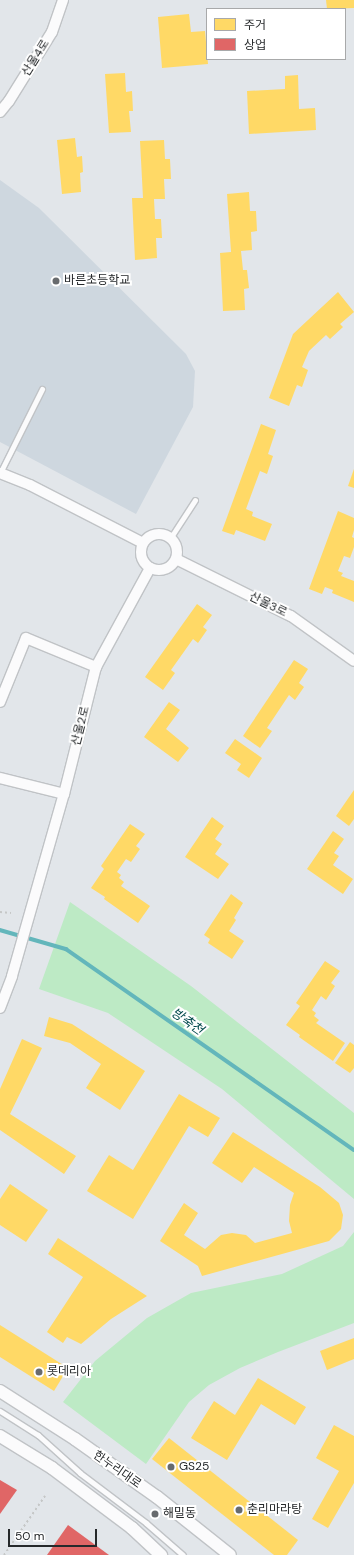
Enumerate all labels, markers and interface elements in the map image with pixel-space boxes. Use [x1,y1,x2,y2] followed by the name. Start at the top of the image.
[206,8,346,60] legend
[244,17,266,33] text: 주거
[19,37,53,79] street label: 산울4로
[244,37,266,53] text: 상업
[64,274,130,288] place label: 바른초등학교
[51,276,61,286] marker: 바른초등학교
[247,590,289,620] street label: 산울3로
[69,705,93,747] street label: 산울2로
[168,1005,206,1039] water label: 방축천
[47,1365,91,1379] place label: 롯데리아
[34,1367,44,1377] marker: 롯데리아
[90,1448,144,1492] street label: 한누리대로
[179,1460,209,1474] place label: GS25
[166,1462,176,1472] marker: GS25
[247,1503,302,1517] place label: 춘리마라탕
[234,1505,244,1515] marker: 춘리마라탕
[163,1507,196,1521] place label: 해밀동
[150,1509,160,1519] marker: 해밀동
[10,1521,99,1547] scale bar
[15,1528,44,1544] text: 50 m

